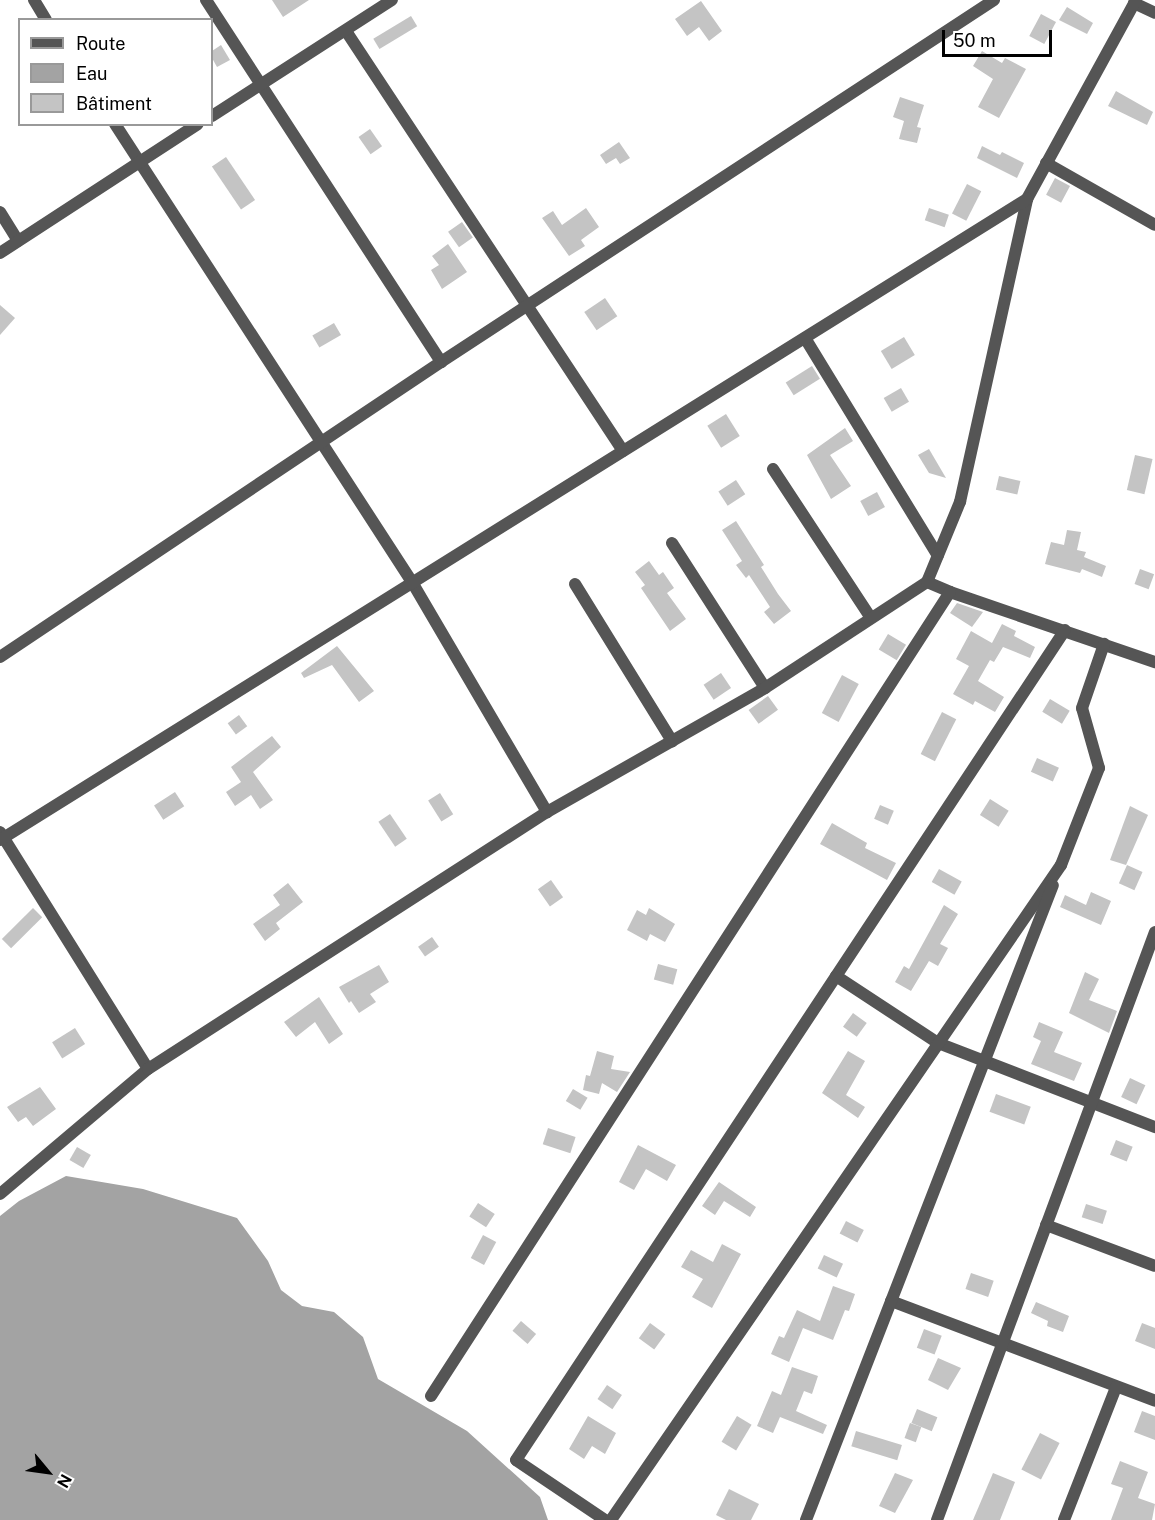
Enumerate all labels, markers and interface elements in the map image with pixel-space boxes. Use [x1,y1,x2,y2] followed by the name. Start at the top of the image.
[18,18,213,126] legend
[945,18,1054,56] scale bar
[953,30,996,51] text: 50 m
[76,33,125,54] text: Route
[76,63,107,84] text: Eau
[76,93,152,114] text: Bâtiment
[18,1442,78,1502] north arrow
[53,1471,76,1491] text: N

